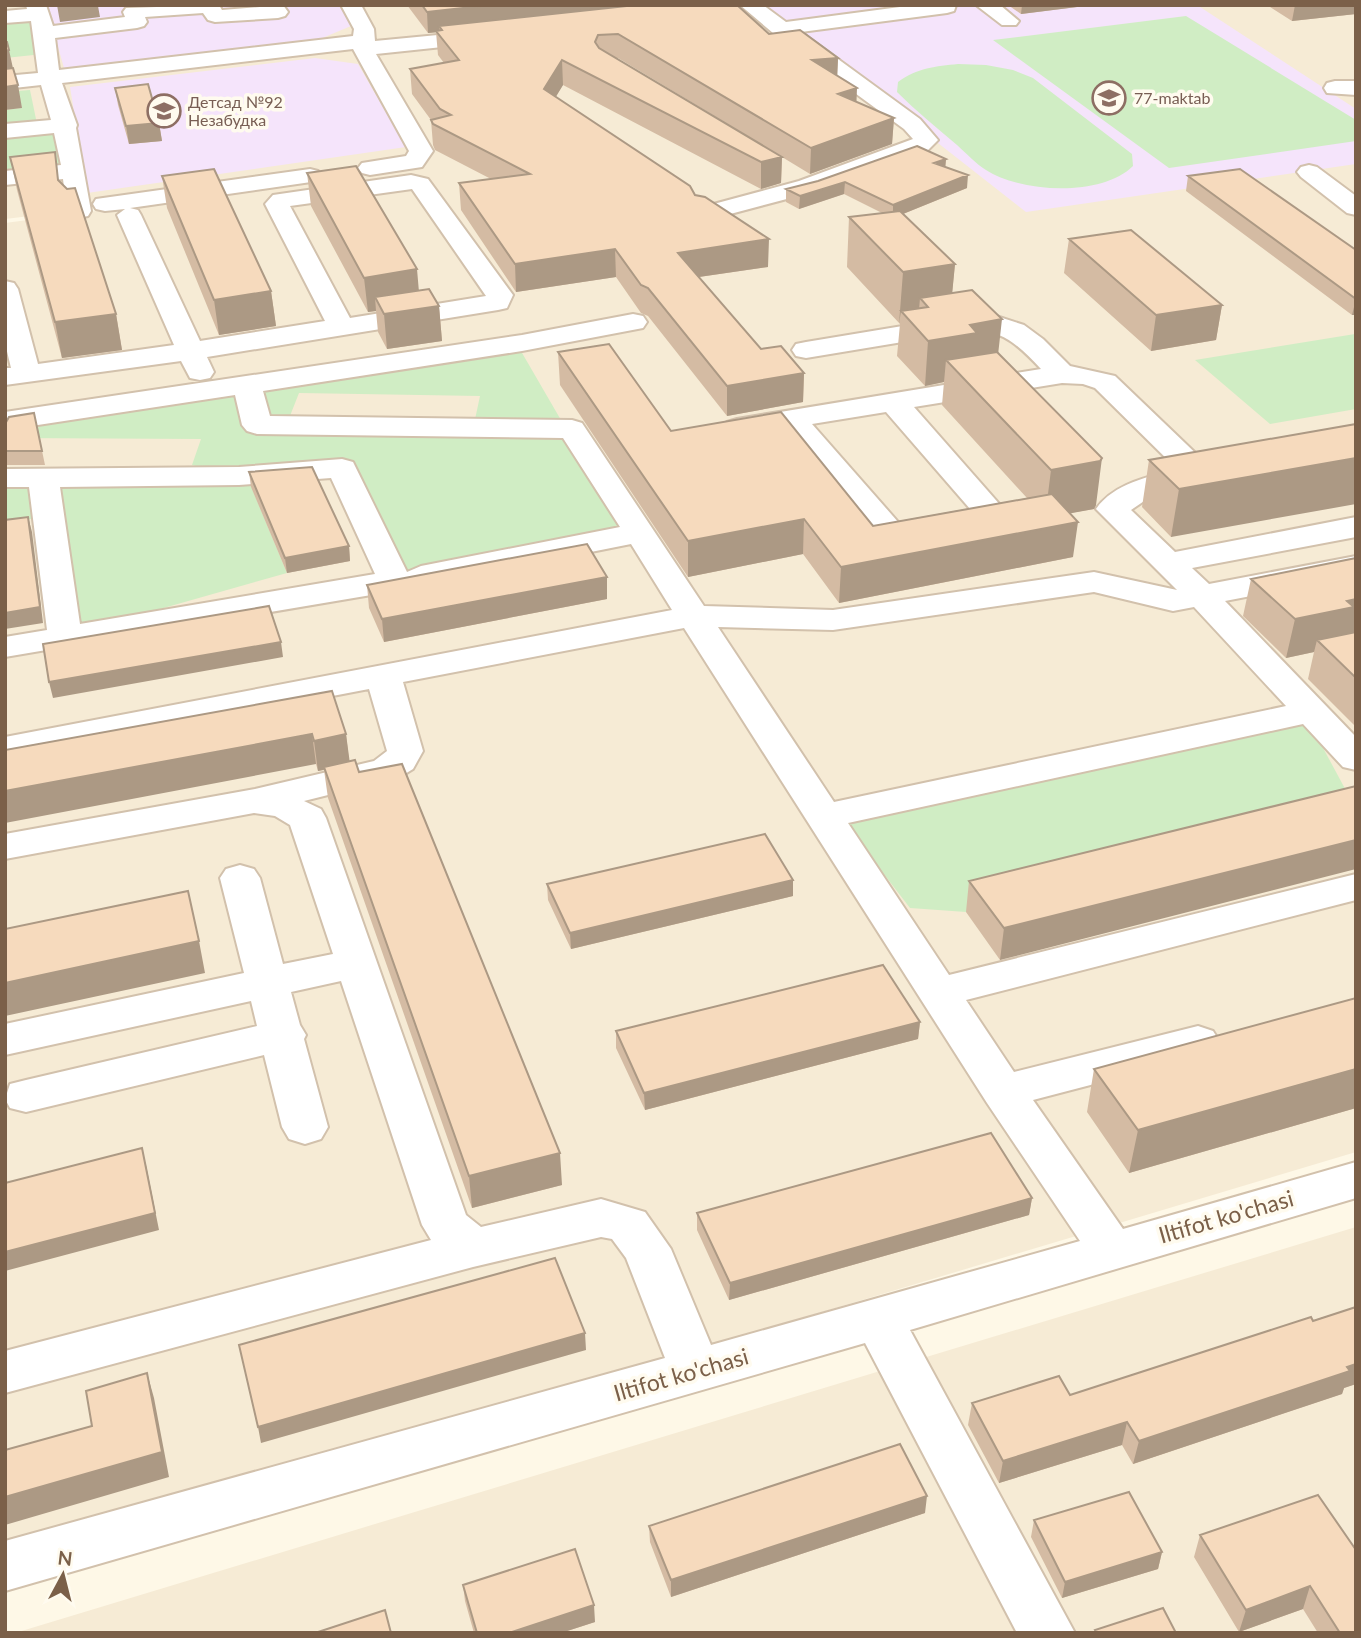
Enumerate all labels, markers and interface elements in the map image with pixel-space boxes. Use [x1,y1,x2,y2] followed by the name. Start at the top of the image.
[1090,79,1128,117] school or university icon: 77-maktab
[1134,88,1210,107] place label: 77-maktab
[145,92,183,130] school or university icon: Детсад №92 Незабудка
[188,92,283,129] place label: Детсад №92 Незабудка
[1155,1183,1296,1249] street label: Iltifot ko'chasi
[610,1341,751,1407] street label: Iltifot ko'chasi
[28,1540,98,1610] north arrow
[56,1545,74,1570] text: N

